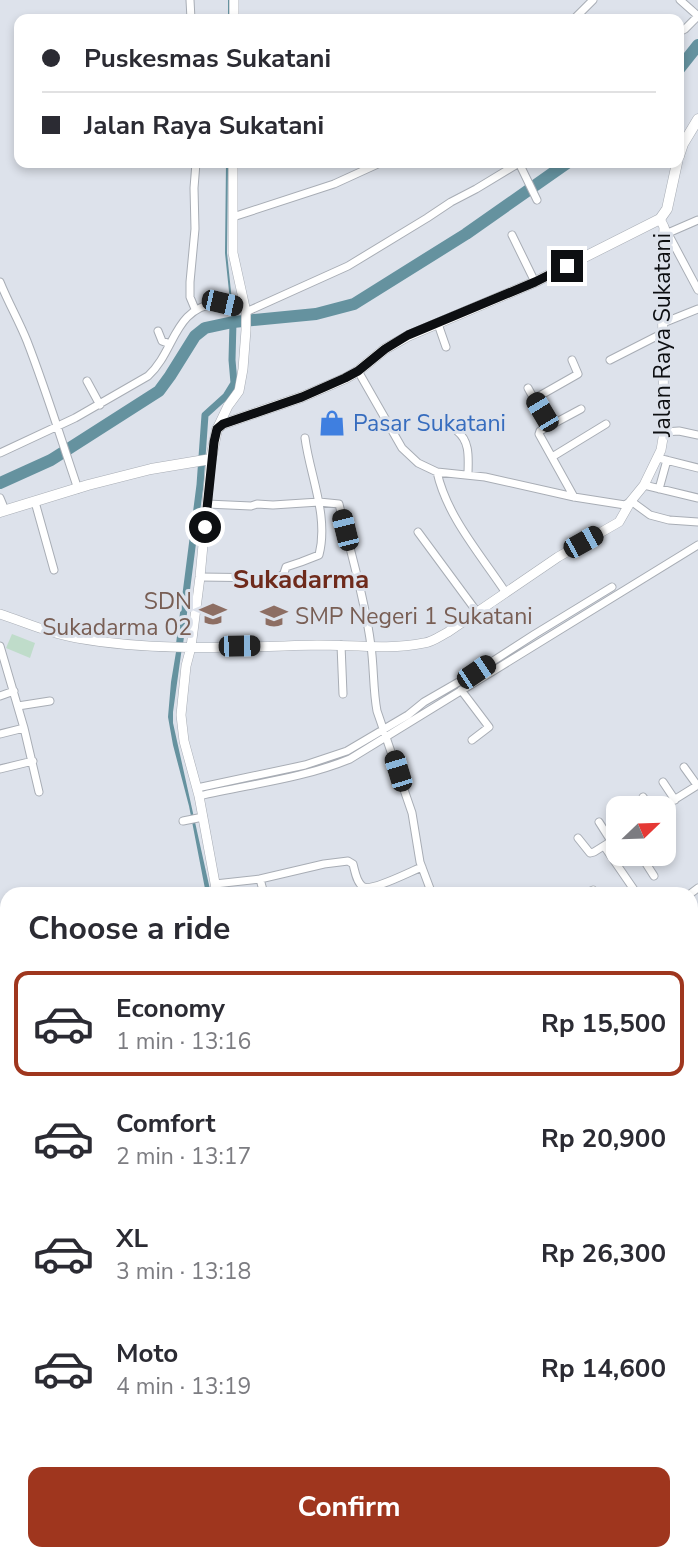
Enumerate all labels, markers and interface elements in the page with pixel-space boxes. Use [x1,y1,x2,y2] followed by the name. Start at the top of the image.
[84,41,331,76] text: Puskesmas Sukatani
[84,108,324,143] text: Jalan Raya Sukatani
[647,233,678,438] street label: Jalan Raya Sukatani
[551,250,583,282] route end
[200,288,245,318] car
[523,389,562,435] car
[317,408,347,438] shop icon: Pasar Sukatani
[353,408,506,439] place label: Pasar Sukatani
[330,507,361,553] car
[189,511,221,543] route start
[560,523,607,561] car
[233,562,369,597] district label: Sukadarma
[42,586,192,643] place label: SDN Sukadarma 02
[198,599,228,629] school or university icon: SDN Sukadarma 02
[259,601,289,631] school or university icon: SMP Negeri 1 Sukatani
[295,601,533,632] place label: SMP Negeri 1 Sukatani
[218,635,261,657] car
[453,652,500,692] car
[382,748,415,794] car
[606,796,676,866] north arrow
[606,796,676,866] map controls
[28,907,230,950] text: Choose a ride
[116,991,225,1026] text: Economy
[32,992,95,1055] icon: car
[541,1006,666,1041] text: Rp 15,500
[116,1026,251,1057] text: 1 min · 13:16
[116,1106,216,1141] text: Comfort
[32,1107,95,1170] icon: car
[541,1121,666,1156] text: Rp 20,900
[116,1141,251,1172] text: 2 min · 13:17
[116,1221,148,1256] text: XL
[32,1222,95,1285] icon: car
[541,1236,666,1271] text: Rp 26,300
[116,1256,251,1287] text: 3 min · 13:18
[116,1336,178,1371] text: Moto
[32,1337,95,1400] icon: car
[541,1351,666,1386] text: Rp 14,600
[116,1371,251,1402] text: 4 min · 13:19
[28,1467,670,1547] button: Confirm

